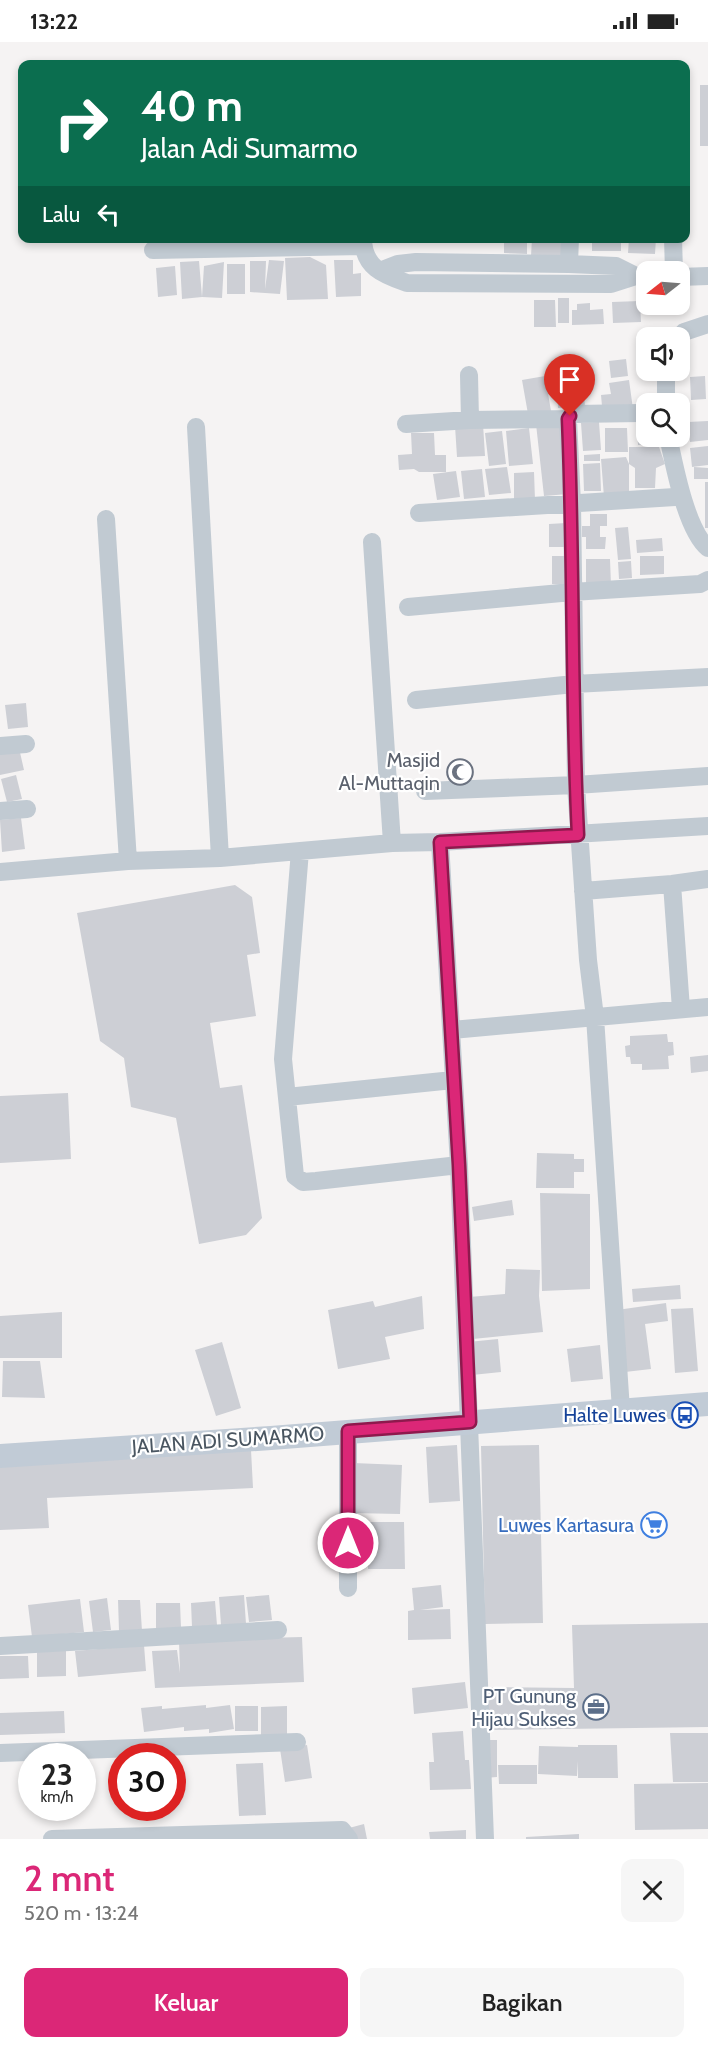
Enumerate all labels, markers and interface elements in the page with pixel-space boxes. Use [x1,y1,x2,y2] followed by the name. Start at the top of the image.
[30,8,78,35] text: 13:22
[141,80,243,132] text: 40 m
[42,84,120,162] icon: right
[141,132,358,165] text: Jalan Adi Sumarmo
[92,198,125,231] icon: left
[42,201,80,228] text: Lalu
[636,261,690,315] north arrow
[636,261,690,447] map controls
[636,327,690,381] button: sound
[544,354,595,416] pin
[553,363,586,396] icon: arrive
[636,393,690,447] button: search
[339,748,440,795] place label: Masjid Al-Muttaqin
[445,757,475,787] mosque icon: Masjid Al-Muttaqin
[670,1400,700,1430] bus stop icon: Halte Luwes
[563,1403,666,1427] place label: Halte Luwes
[130,1421,325,1459] street label: JALAN ADI SUMARMO
[639,1510,669,1540] supermarket icon: Luwes Kartasura
[316,1511,380,1575] position arrow
[498,1513,634,1537] place label: Luwes Kartasura
[471,1684,577,1731] place label: PT Gunung Hijau Sukses
[581,1692,611,1722] office icon: PT Gunung Hijau Sukses
[108,1743,186,1821] speed limit sign: 30
[41,1756,73,1793] text: 23
[41,1788,73,1806] text: km/h
[24,1856,114,1900] text: 2 mnt
[621,1859,684,1922] button: close
[24,1901,139,1925] text: 520 m · 13:24
[24,1968,348,2037] button: Keluar
[360,1968,684,2037] button: Bagikan

